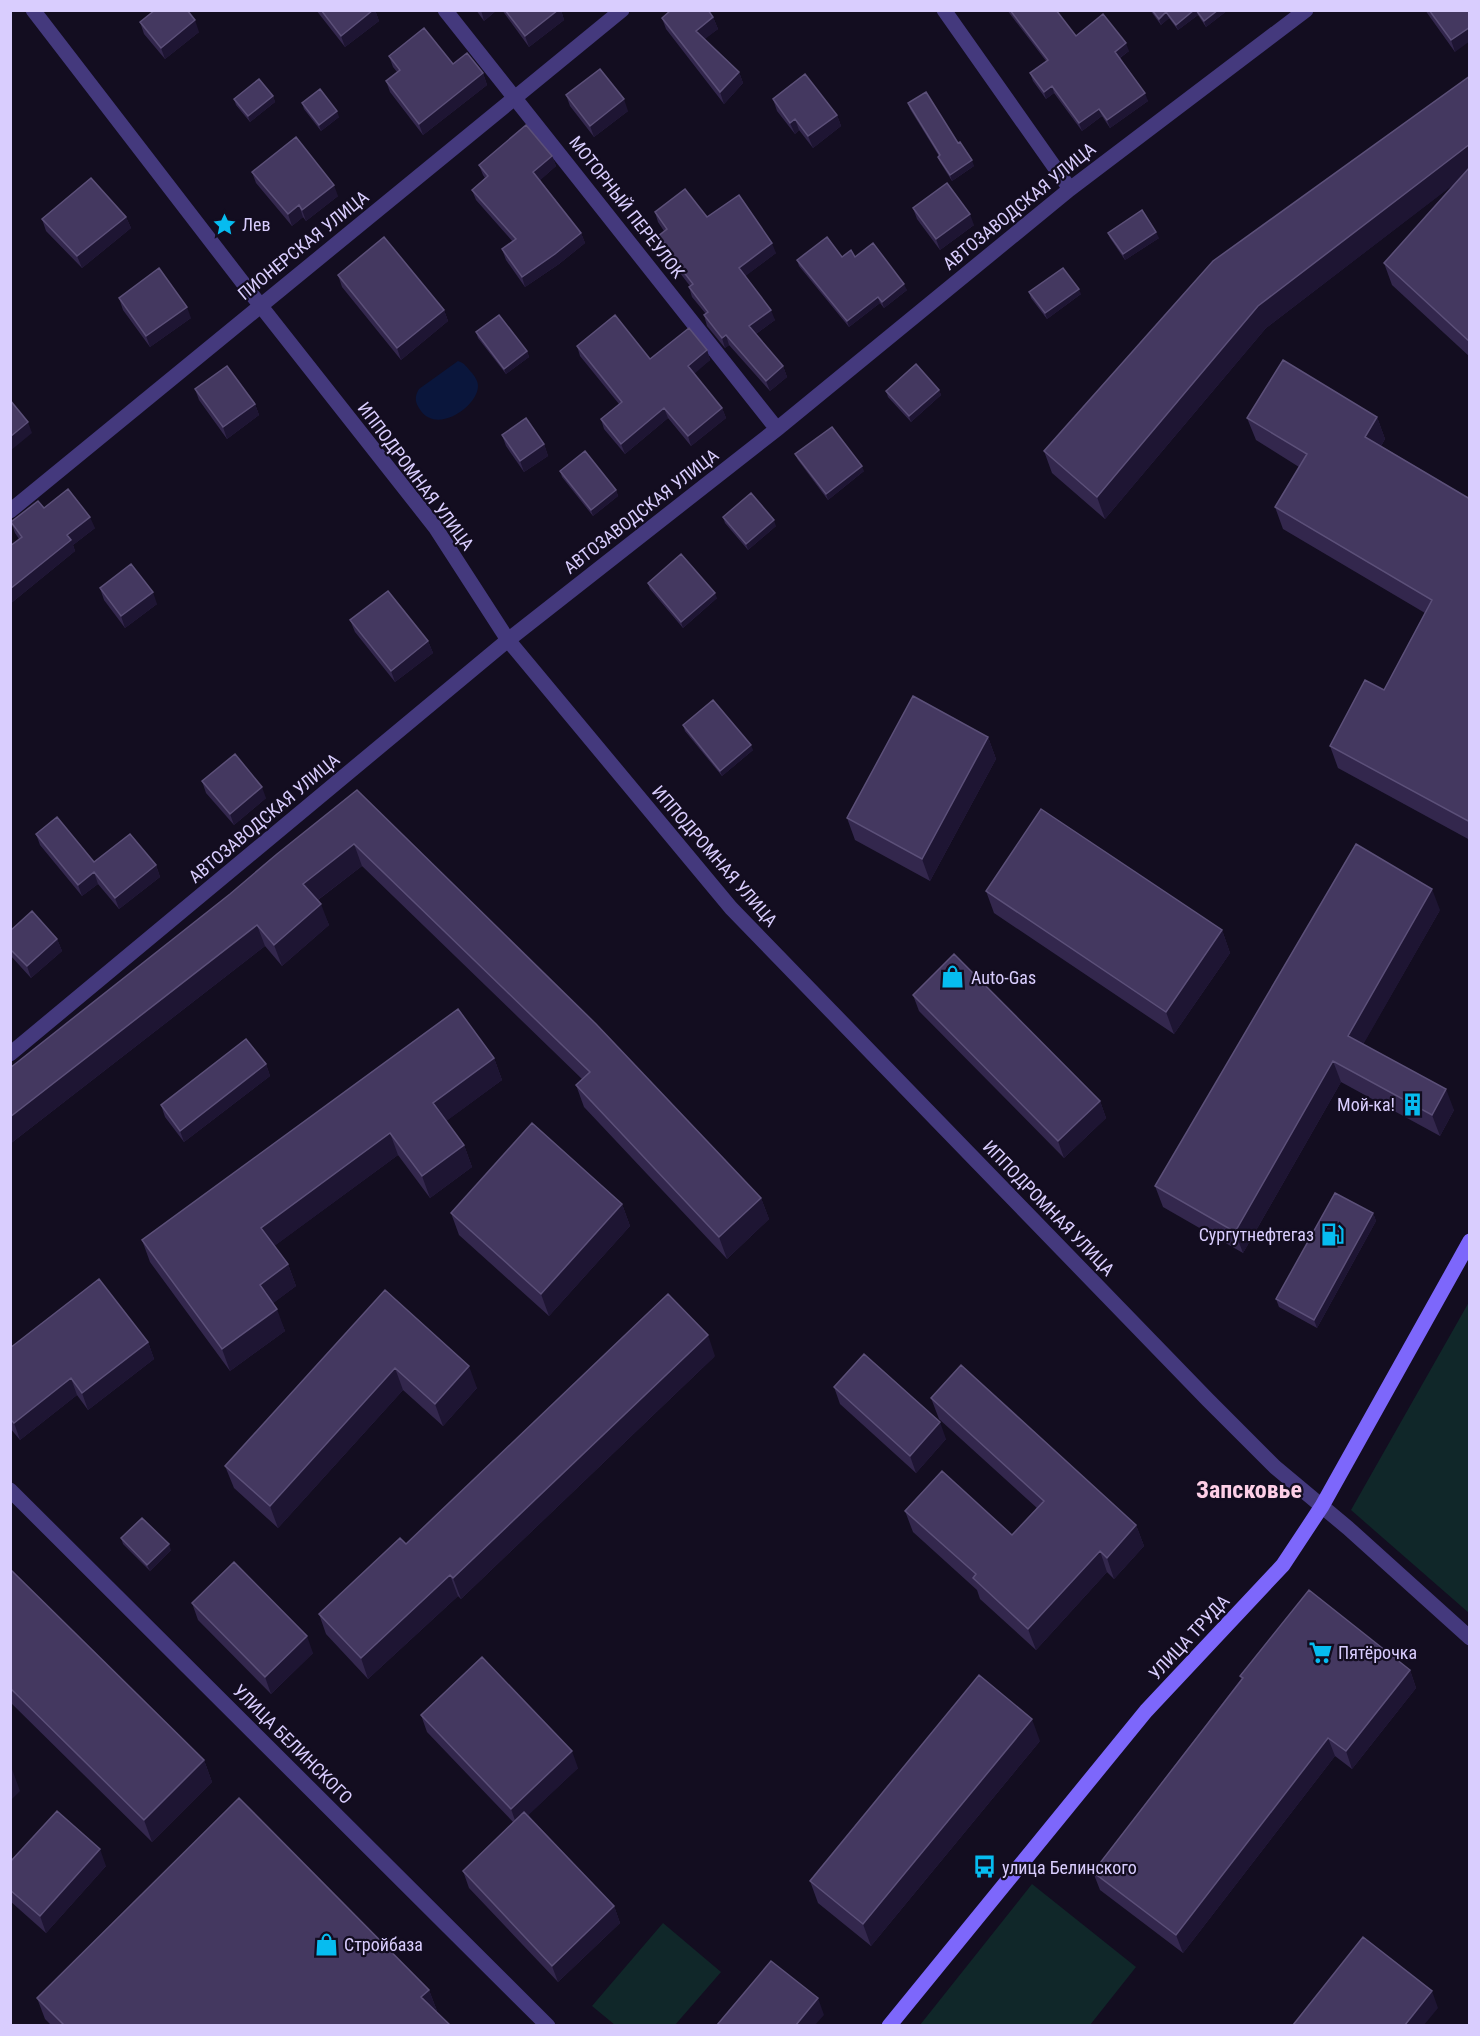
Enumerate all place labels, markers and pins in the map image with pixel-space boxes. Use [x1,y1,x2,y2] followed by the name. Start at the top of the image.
[211,211,237,237] place icon: Лев
[242,214,271,235] place label: Лев
[940,964,966,990] shop icon: Auto-Gas
[971,967,1036,988] place label: Auto-Gas
[1400,1091,1426,1117] building icon: Мой-ка!
[1337,1094,1395,1115] place label: Мой-ка!
[1319,1221,1345,1247] fuel station icon: Сургутнефтегаз
[1199,1224,1314,1245] place label: Сургутнефтегаз
[1307,1639,1333,1665] supermarket icon: Пятёрочка
[1338,1642,1417,1663] place label: Пятёрочка
[971,1854,997,1880] bus stop icon: улица Белинского
[1002,1857,1137,1878] place label: улица Белинского
[313,1931,339,1957] shop icon: Стройбаза
[344,1934,423,1955] place label: Стройбаза

